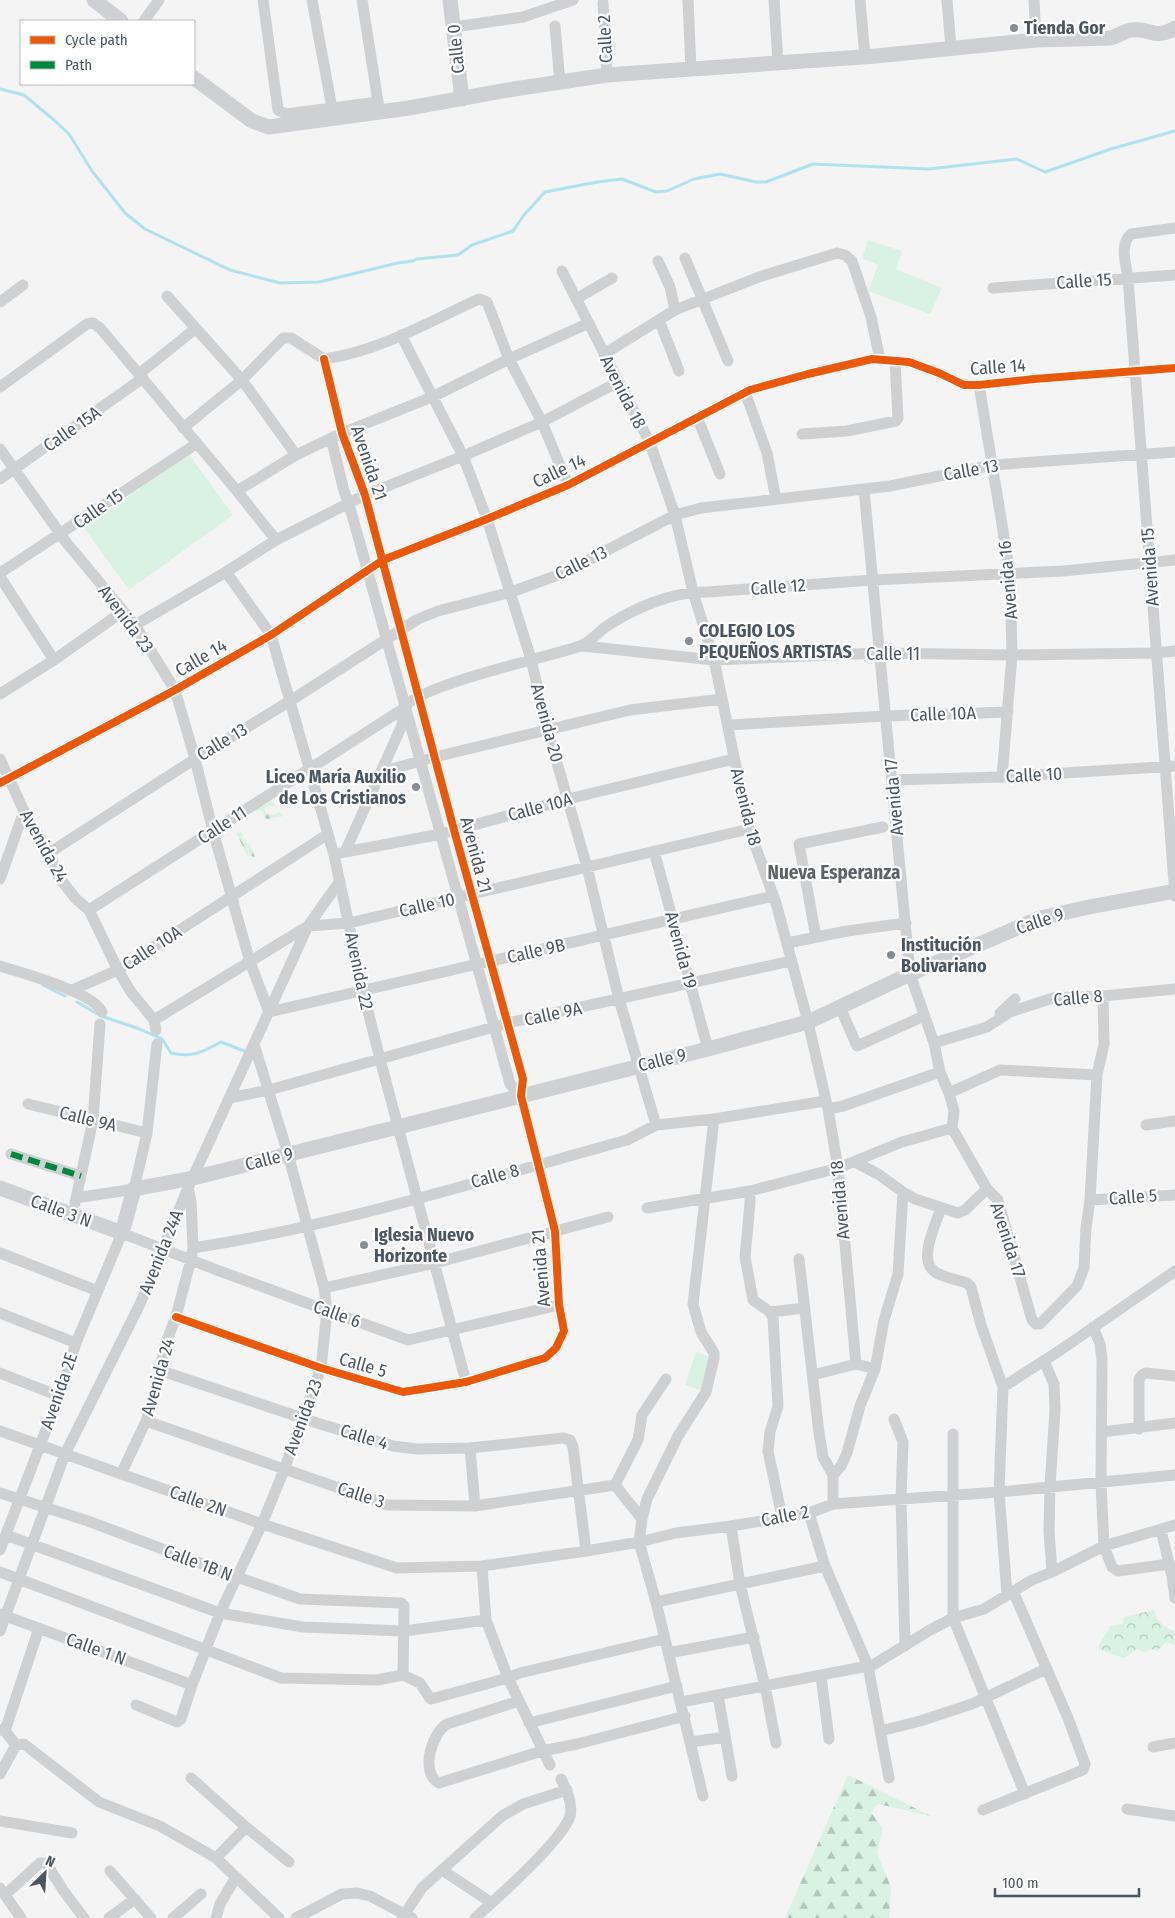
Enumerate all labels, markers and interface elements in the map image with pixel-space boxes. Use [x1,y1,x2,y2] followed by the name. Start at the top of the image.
[593,14,617,64] street label: Calle 2
[1024,17,1106,39] place label: Tienda Gor
[20,20,195,85] legend
[1008,22,1020,34] marker: Tienda Gor
[442,23,470,75] street label: Calle 0
[65,31,128,49] text: Cycle path
[65,56,92,74] text: Path
[1056,268,1112,294] street label: Calle 15
[595,352,651,432] street label: Avenida 18
[969,354,1027,380] street label: Calle 14
[39,401,105,457] street label: Calle 15A
[346,423,392,503] street label: Avenida 21
[529,449,589,493] street label: Calle 14
[942,454,1000,486] street label: Calle 13
[69,484,127,534] street label: Calle 15
[1136,527,1164,607] street label: Avenida 15
[994,540,1022,620] street label: Avenida 16
[551,541,611,585] street label: Calle 13
[750,574,806,600] street label: Calle 12
[93,581,159,657] street label: Avenida 23
[699,620,852,663] place label: COLEGIO LOS PEQUEÑOS ARTISTAS
[171,634,231,681] street label: Calle 14
[683,635,695,647] marker: COLEGIO LOS PEQUEÑOS ARTISTAS
[866,643,920,665] street label: Calle 11
[526,681,568,765] street label: Avenida 20
[910,702,977,726] street label: Calle 10A
[193,718,251,766] street label: Calle 13
[880,758,908,836] street label: Avenida 17
[1005,763,1063,787] street label: Calle 10
[266,766,406,809] place label: Liceo María Auxilio de Los Cristianos
[726,766,766,848] street label: Avenida 18
[410,781,422,793] marker: Liceo María Auxilio de Los Cristianos
[505,788,575,826] street label: Calle 10A
[193,801,251,849] street label: Calle 11
[15,806,73,886] street label: Avenida 24
[455,815,497,895] street label: Avenida 21
[768,861,900,884] district label: Nueva Esperanza
[397,888,457,922] street label: Calle 10
[1013,903,1067,939] street label: Calle 9
[660,909,702,991] street label: Avenida 19
[118,921,186,975] street label: Calle 10A
[340,930,378,1012] street label: Avenida 22
[505,934,567,968] street label: Calle 9B
[901,934,987,977] place label: Institución Bolivariano
[885,949,897,961] marker: Institución Bolivariano
[1053,985,1103,1011] street label: Calle 8
[522,997,584,1031] street label: Calle 9A
[636,1043,688,1077] street label: Calle 9
[57,1101,119,1137] street label: Calle 9A
[243,1142,295,1176] street label: Calle 9
[468,1159,522,1193] street label: Calle 8
[826,1160,854,1240] street label: Avenida 18
[1108,1184,1158,1210] street label: Calle 5
[27,1190,95,1232] street label: Calle 3 N
[986,1200,1030,1280] street label: Avenida 17
[134,1206,188,1297] street label: Avenida 24A
[374,1224,474,1267] place label: Iglesia Nuevo Horizonte
[527,1228,555,1308] street label: Avenida 21
[358,1239,370,1251] marker: Iglesia Nuevo Horizonte
[310,1295,364,1333] street label: Calle 6
[136,1336,180,1418] street label: Avenida 24
[337,1348,389,1382] street label: Calle 5
[36,1350,82,1432] street label: Avenida 2E
[279,1376,327,1458] street label: Avenida 23
[337,1419,391,1455] street label: Calle 4
[335,1477,387,1513] street label: Calle 3
[167,1481,229,1521] street label: Calle 2N
[759,1501,811,1531] street label: Calle 2
[160,1540,236,1586] street label: Calle 1B N
[63,1628,129,1670] street label: Calle 1 N
[20,1848,70,1898] north arrow
[43,1852,58,1871] text: N
[995,1866,1139,1898] scale bar
[1002,1874,1039,1892] text: 100 m

